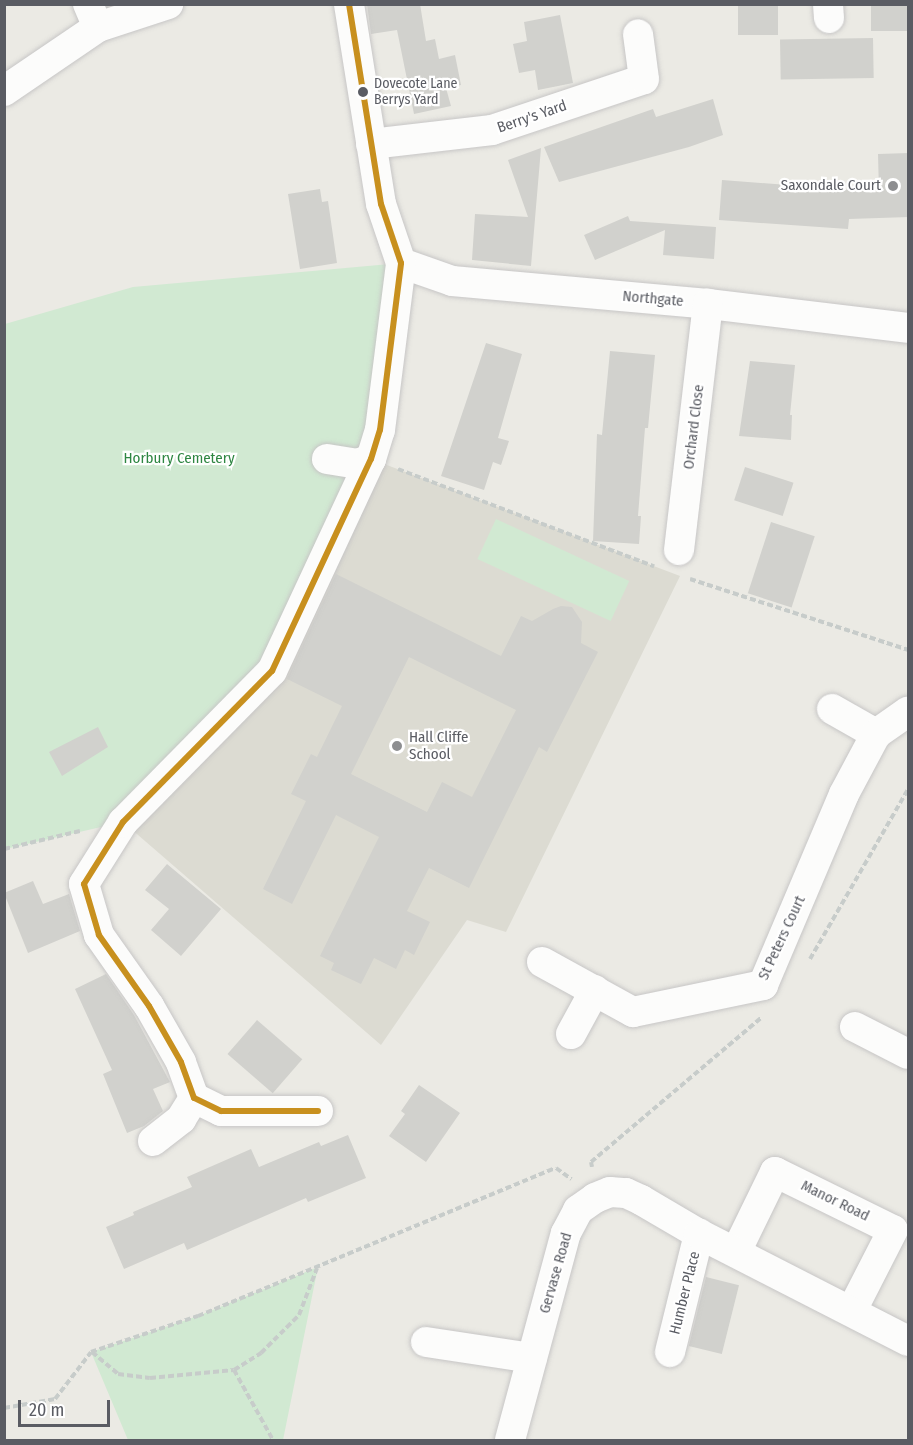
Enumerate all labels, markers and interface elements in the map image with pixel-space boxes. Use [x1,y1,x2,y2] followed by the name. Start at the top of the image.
[374,76,457,108] place label: Dovecote Lane Berrys Yard
[357,86,369,98] marker: Dovecote Lane Berrys Yard
[495,97,569,137] street label: Berry's Yard
[781,177,881,195] place label: Saxondale Court
[886,179,900,193] marker: Saxondale Court
[622,287,684,311] street label: Northgate
[680,384,708,470] street label: Orchard Close
[123,450,235,468] park label: Horbury Cemetery
[409,728,468,763] place label: Hall Cliffe School
[390,739,404,753] marker: Hall Cliffe School
[755,893,809,983] street label: St Peters Court
[798,1177,872,1225] street label: Manor Road
[536,1230,576,1316] street label: Gervase Road
[666,1250,704,1336] street label: Humber Place
[21,1388,112,1426] scale bar
[29,1399,64,1421] text: 20 m

